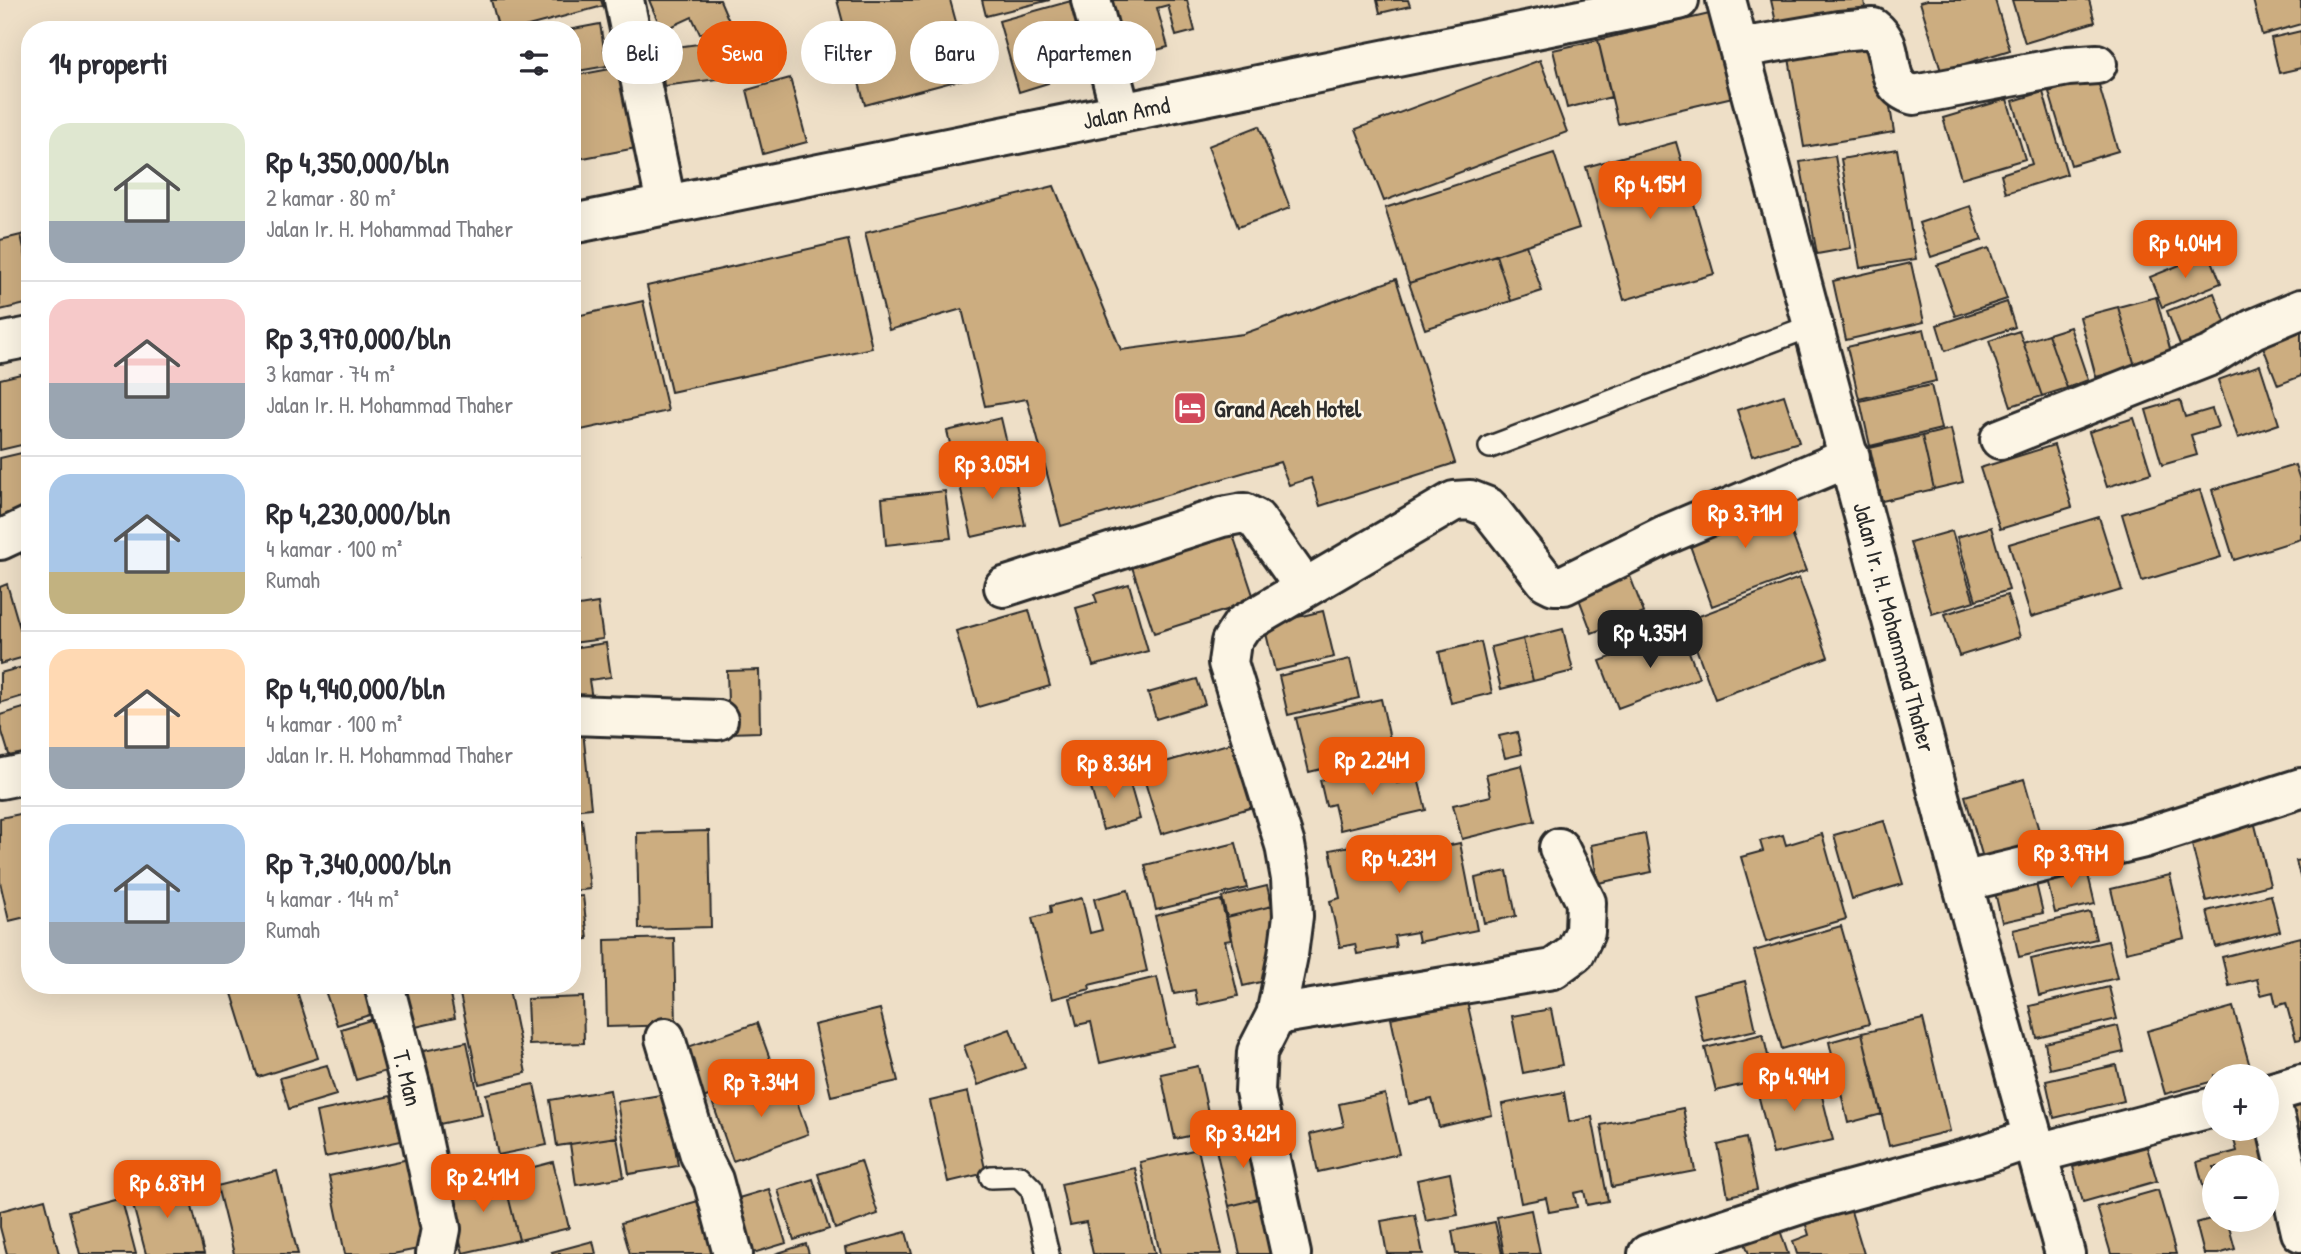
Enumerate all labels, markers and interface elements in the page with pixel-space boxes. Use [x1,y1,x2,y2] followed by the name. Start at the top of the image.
[602,21,683,84] chip: Beli
[697,21,787,84] chip: Sewa
[801,21,896,84] chip: Filter
[910,21,999,84] chip: Baru
[1013,21,1156,84] chip: Apartemen
[49,43,168,83] text: 14 properti
[515,44,553,82] icon: filters
[1080,88,1172,136] street label: Jalan Amd
[266,142,449,182] text: Rp 4,350,000/bln
[105,151,189,235] icon: home
[1578,162,1722,221] pin: Rp 4.15M
[1615,168,1685,199] text: Rp 4.15M
[266,182,396,213] text: 2 kamar · 80 m²
[266,213,513,244] text: Jalan Ir. H. Mohammad Thaher
[2113,220,2257,280] pin: Rp 4.04M
[2149,227,2221,258] text: Rp 4.04M
[266,318,451,358] text: Rp 3,970,000/bln
[105,327,189,411] icon: home
[266,358,395,389] text: 3 kamar · 74 m²
[266,389,513,420] text: Jalan Ir. H. Mohammad Thaher
[1171,389,1209,427] hotel icon: Grand Aceh Hotel
[1214,392,1362,424] place label: Grand Aceh Hotel
[920,442,1064,501] pin: Rp 3.05M
[955,448,1029,479] text: Rp 3.05M
[1673,490,1817,550] pin: Rp 3.71M
[266,493,451,533] text: Rp 4,230,000/bln
[1708,497,1782,528] text: Rp 3.71M
[1846,498,1944,756] street label: Jalan Ir. H. Mohammad Thaher
[105,502,189,586] icon: home
[266,533,402,564] text: 4 kamar · 100 m²
[266,564,320,595] text: Rumah
[1578,610,1722,670] pin: Rp 4.35M
[1614,617,1686,648] text: Rp 4.35M
[266,668,445,708] text: Rp 4,940,000/bln
[105,677,189,761] icon: home
[266,708,402,739] text: 4 kamar · 100 m²
[1300,738,1444,797] pin: Rp 2.24M
[266,739,513,770] text: Jalan Ir. H. Mohammad Thaher
[1042,740,1186,800] pin: Rp 8.36M
[1335,744,1409,775] text: Rp 2.24M
[1077,747,1151,778] text: Rp 8.36M
[1999,830,2143,890] pin: Rp 3.97M
[1327,836,1471,895] pin: Rp 4.23M
[2034,837,2108,868] text: Rp 3.97M
[1362,842,1436,873] text: Rp 4.23M
[266,843,451,883] text: Rp 7,340,000/bln
[105,852,189,936] icon: home
[266,883,399,914] text: 4 kamar · 144 m²
[266,914,320,945] text: Rumah
[386,1047,430,1109] street label: T. Man
[1722,1054,1866,1113] pin: Rp 4.94M
[689,1060,833,1119] pin: Rp 7.34M
[1759,1060,1829,1091] text: Rp 4.94M
[2202,1064,2279,1232] map controls
[2202,1064,2279,1141] button: +
[724,1066,798,1097] text: Rp 7.34M
[1171,1110,1315,1170] pin: Rp 3.42M
[1206,1117,1280,1148] text: Rp 3.42M
[411,1154,555,1214] pin: Rp 2.41M
[2202,1155,2279,1232] button: −
[95,1160,239,1220] pin: Rp 6.87M
[447,1161,519,1192] text: Rp 2.41M
[130,1167,204,1198] text: Rp 6.87M

